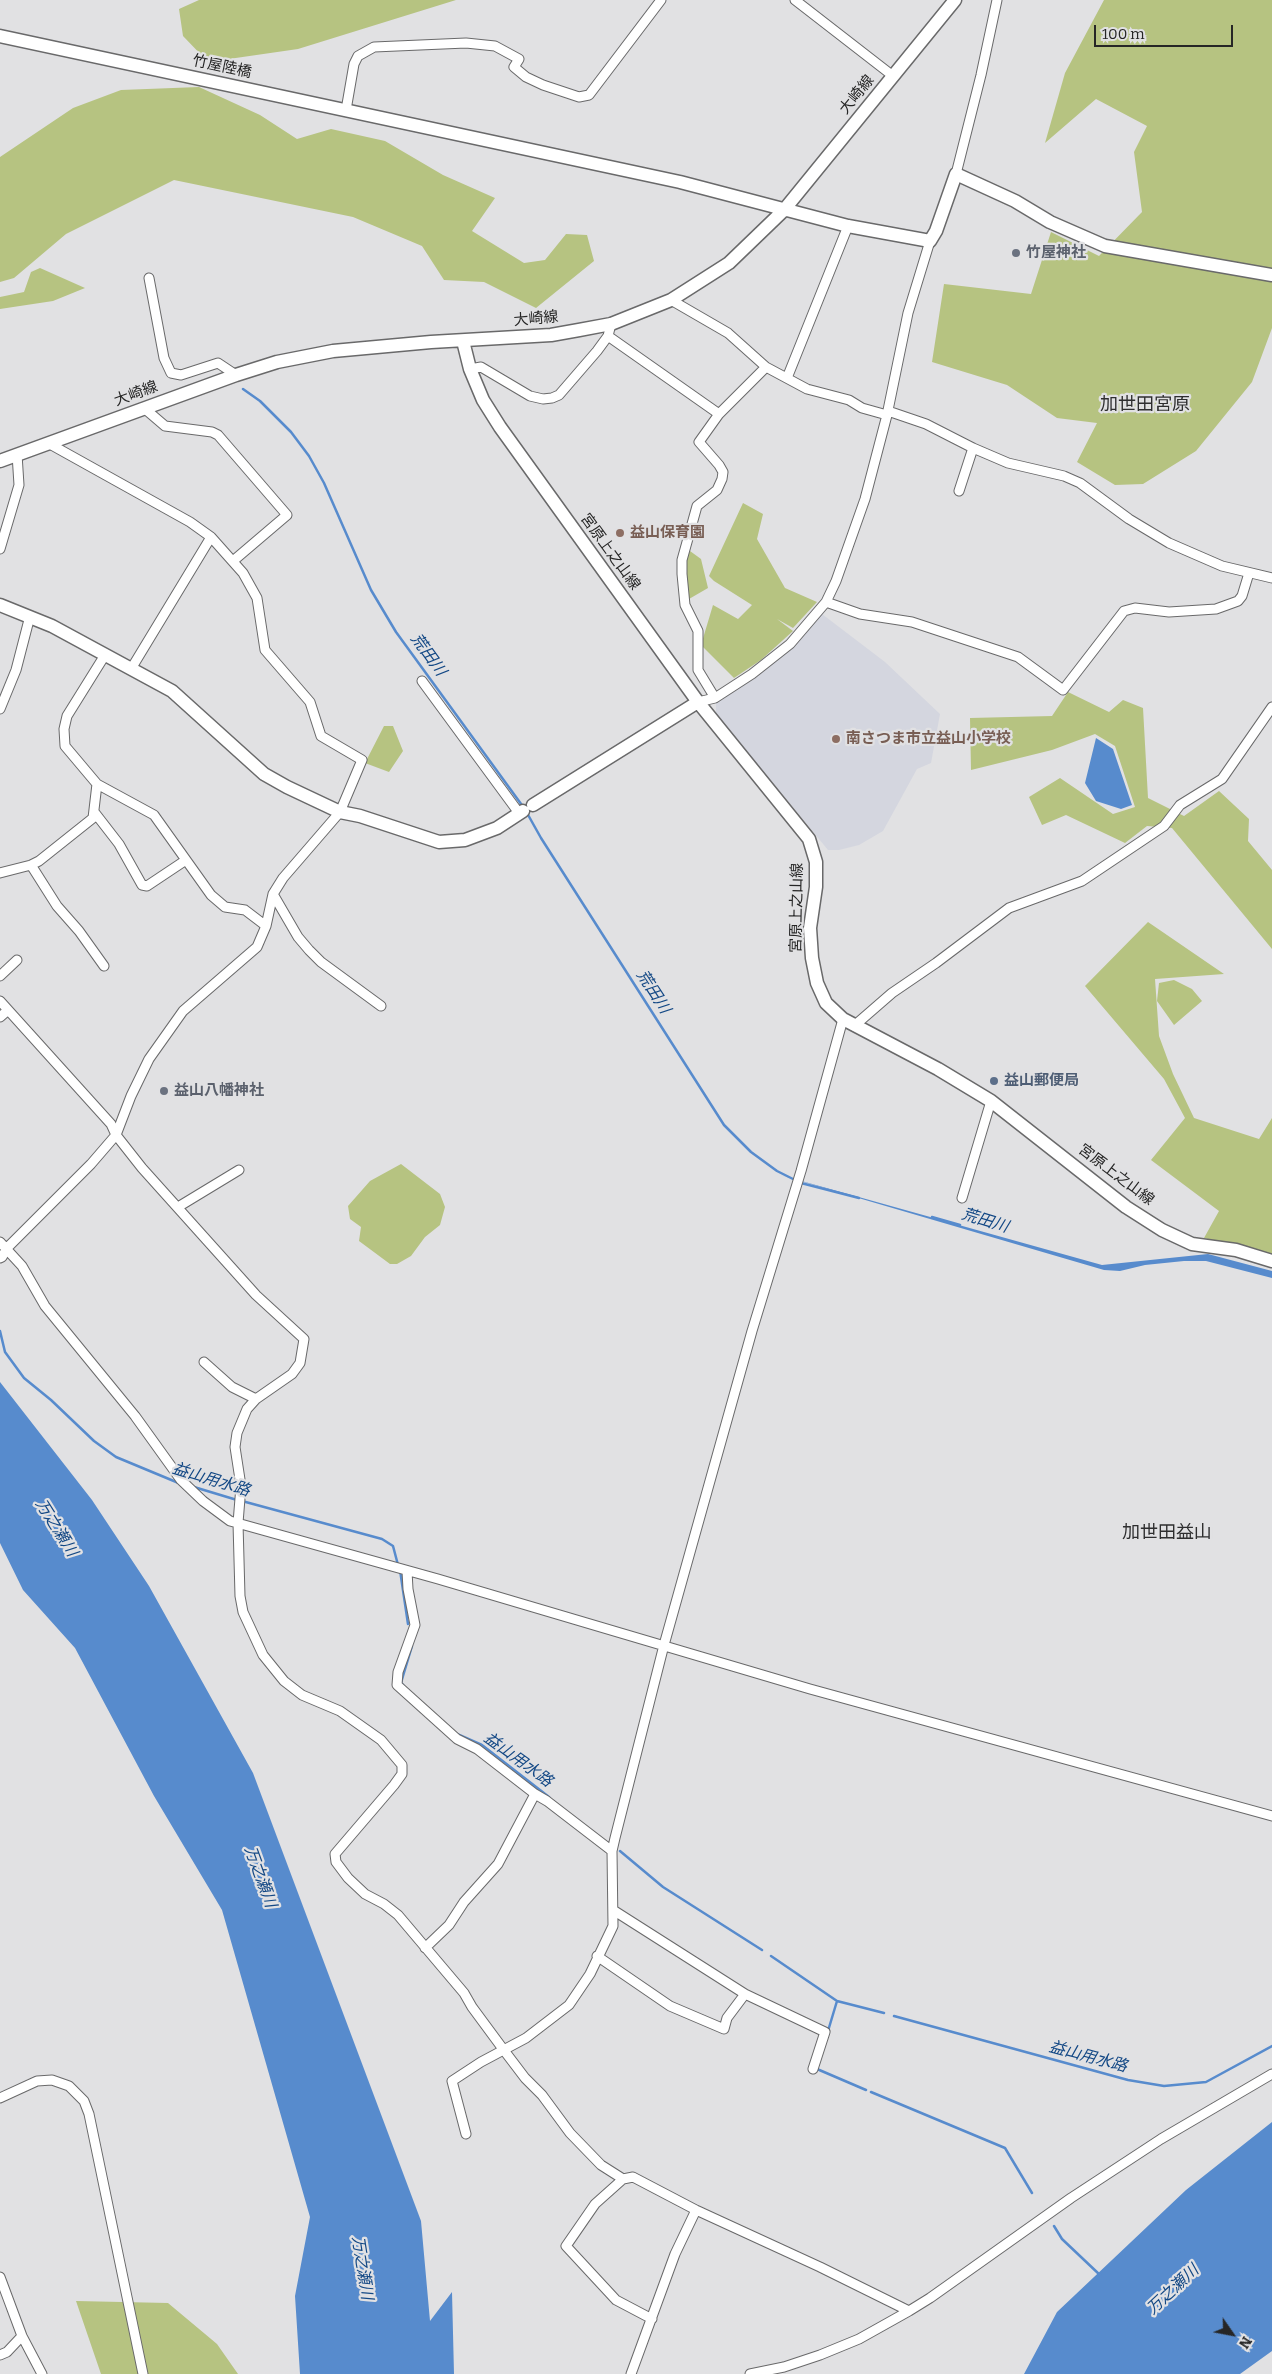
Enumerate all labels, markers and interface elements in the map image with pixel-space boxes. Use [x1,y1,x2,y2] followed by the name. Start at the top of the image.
[1097,15,1236,47] scale bar
[1102,25,1145,43] text: 100 m
[191,52,253,82] street label: 竹屋陸橋
[836,72,878,118] street label: 大崎線
[1026,244,1086,262] place label: 竹屋神社
[1010,247,1022,259] marker: 竹屋神社
[513,308,559,330] street label: 大崎線
[112,378,160,410] street label: 大崎線
[1100,394,1190,416] district label: 加世田宮原
[576,510,644,594] street label: 宮原上之山線
[630,524,705,542] place label: 益山保育園
[614,527,626,539] marker: 益山保育園
[406,630,450,680] water label: 荒田川
[846,730,1011,748] place label: 南さつま市立益山小学校
[830,733,842,745] marker: 南さつま市立益山小学校
[787,863,807,953] street label: 宮原上之山線
[632,967,674,1017] water label: 荒田川
[1004,1072,1079,1090] place label: 益山郵便局
[988,1075,1000,1087] marker: 益山郵便局
[174,1082,264,1100] place label: 益山八幡神社
[158,1085,170,1097] marker: 益山八幡神社
[1075,1141,1157,1209] street label: 宮原上之山線
[959,1205,1011,1237] water label: 荒田川
[170,1459,252,1501] water label: 益山用水路
[31,1496,81,1560] water label: 万之瀬川
[1122,1522,1212,1544] district label: 加世田益山
[480,1729,556,1791] water label: 益山用水路
[240,1844,280,1910] water label: 万之瀬川
[1047,2037,1129,2077] water label: 益山用水路
[348,2235,376,2301] water label: 万之瀬川
[1143,2261,1203,2319] water label: 万之瀬川
[1207,2309,1257,2359] north arrow
[1235,2333,1255,2352] text: N

